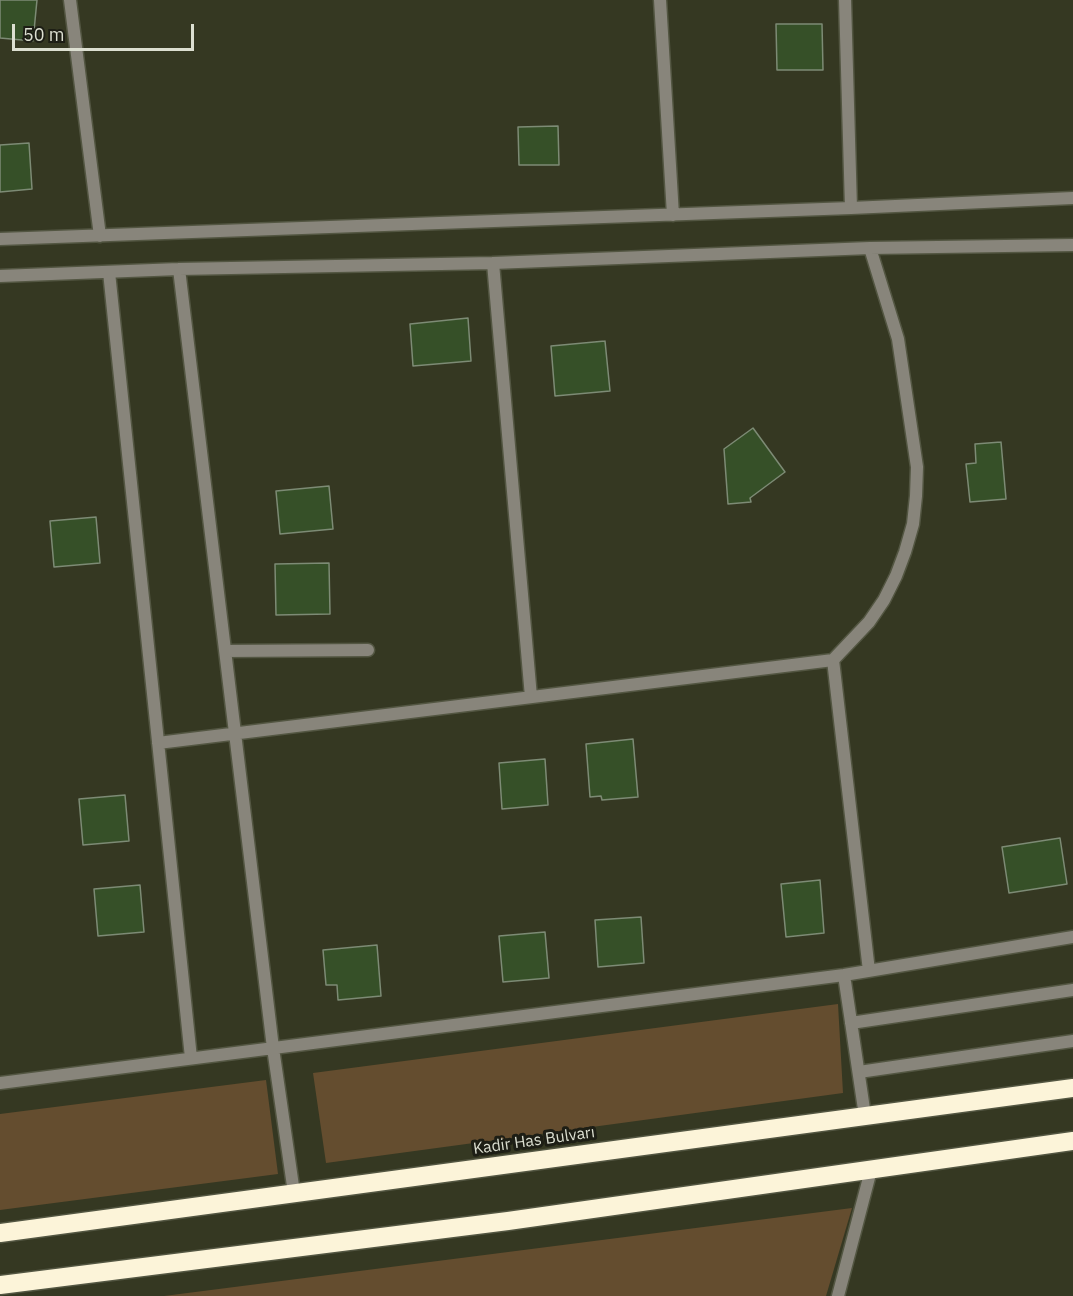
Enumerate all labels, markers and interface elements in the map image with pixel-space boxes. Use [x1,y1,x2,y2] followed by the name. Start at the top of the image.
[15,12,196,50] scale bar
[23,23,65,46] text: 50 m
[472,1123,596,1159] street label: Kadir Has Bulvarı

